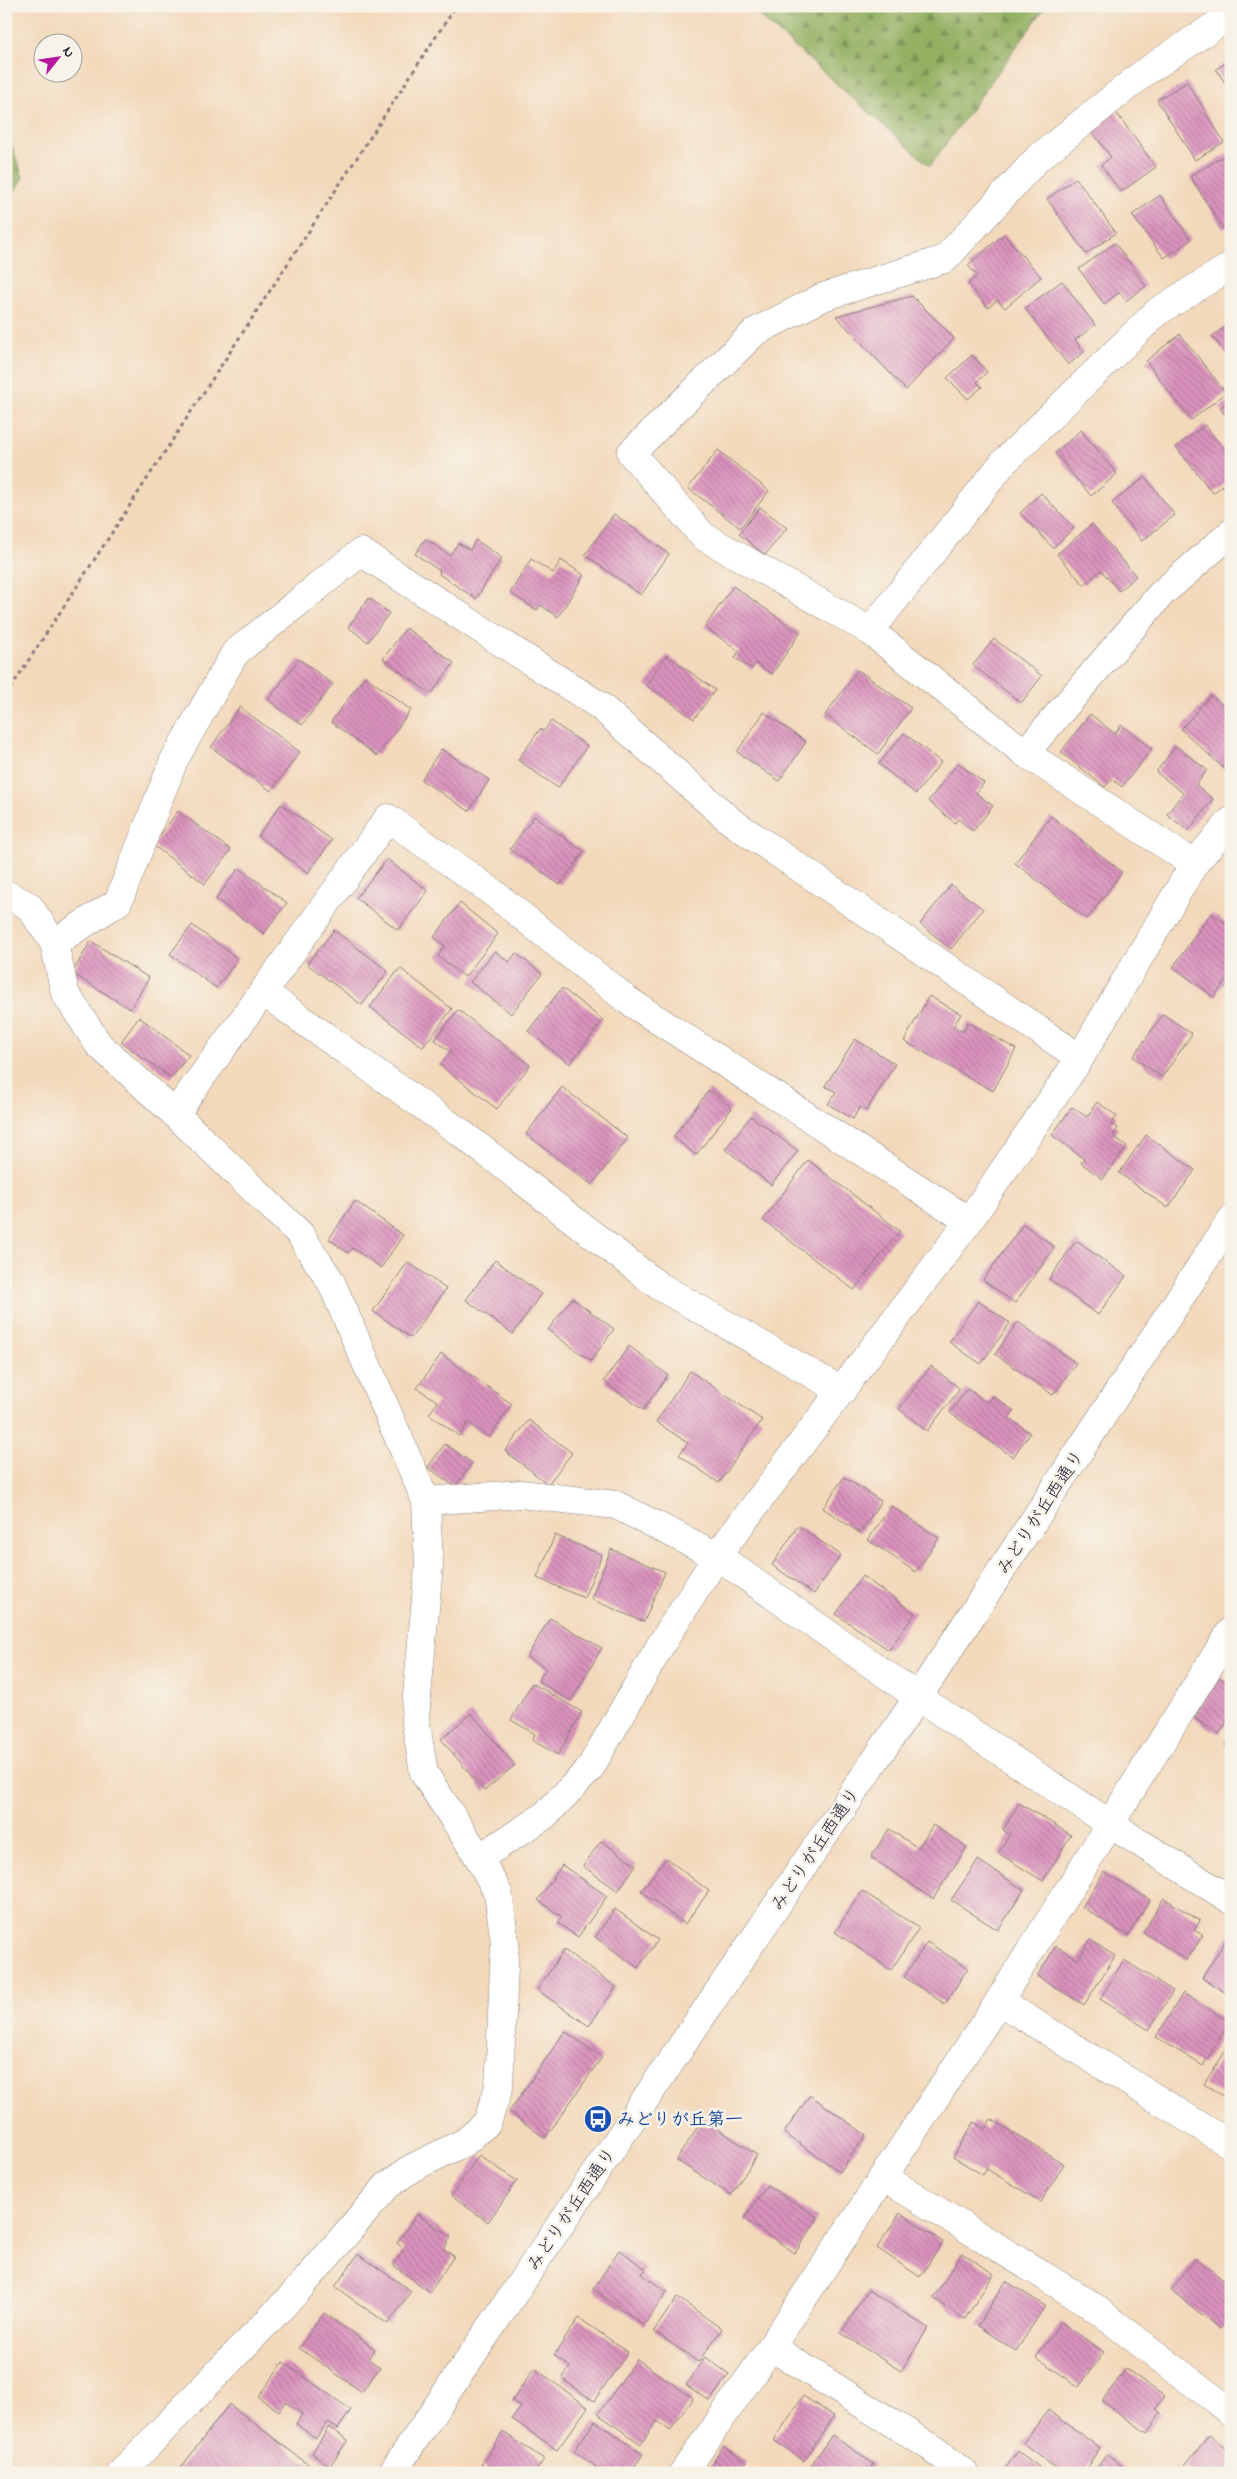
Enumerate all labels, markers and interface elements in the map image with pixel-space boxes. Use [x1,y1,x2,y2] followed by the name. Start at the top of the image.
[32,32,82,82] north arrow
[57,43,79,62] text: N
[992,1446,1092,1581] street label: みどりが丘西通り
[766,1783,868,1917] street label: みどりが丘西通り
[583,2104,613,2134] bus stop icon: みどりが丘第一
[617,2108,743,2134] place label: みどりが丘第一
[522,2143,624,2277] street label: みどりが丘西通り

